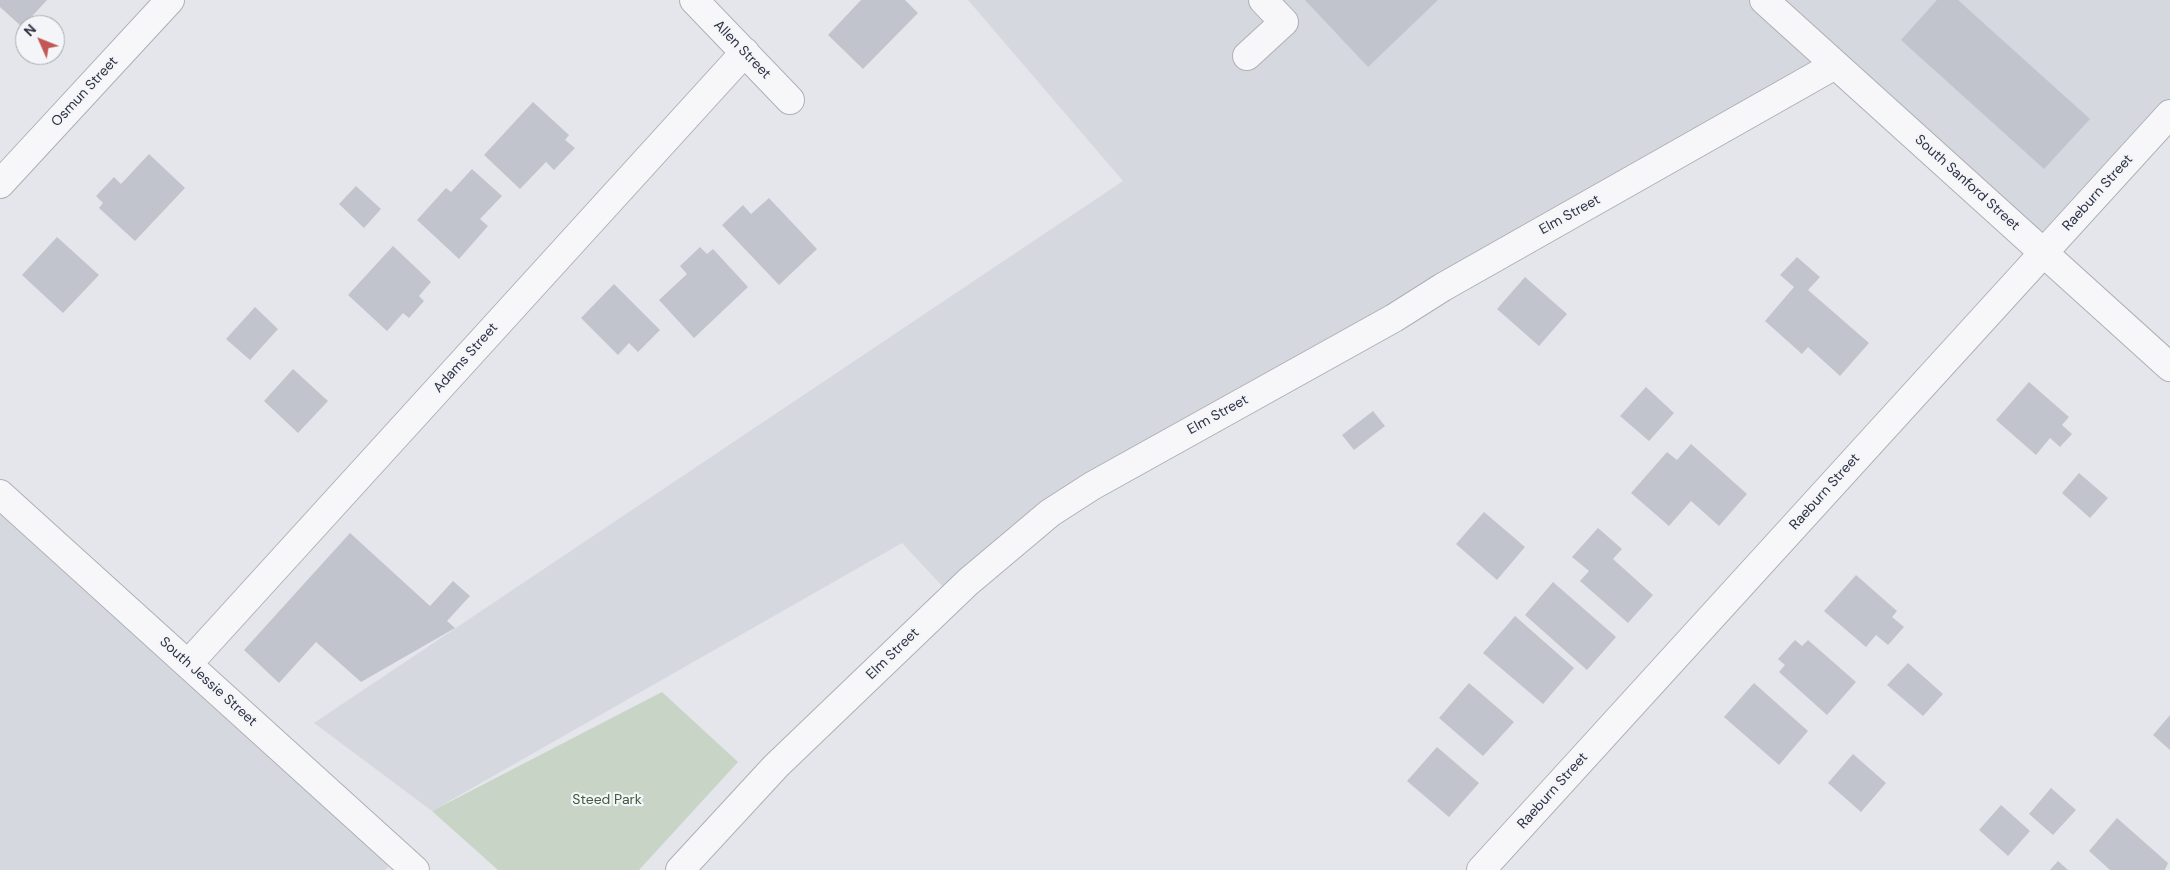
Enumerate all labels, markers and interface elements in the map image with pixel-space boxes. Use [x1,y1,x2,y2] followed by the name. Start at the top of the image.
[15,15,65,65] north arrow
[710,17,774,83] street label: Allen Street
[20,20,40,40] text: N
[48,53,122,131] street label: Osmun Street
[1911,131,2023,235] street label: South Sanford Street
[2059,151,2137,235] street label: Raeburn Street
[1537,191,1603,239] street label: Elm Street
[430,320,502,396] street label: Adams Street
[1185,391,1251,439] street label: Elm Street
[1786,450,1864,534] street label: Raeburn Street
[863,625,923,683] street label: Elm Street
[156,634,260,730] street label: South Jessie Street
[1514,749,1592,833] street label: Raeburn Street
[572,792,642,808] park label: Steed Park

